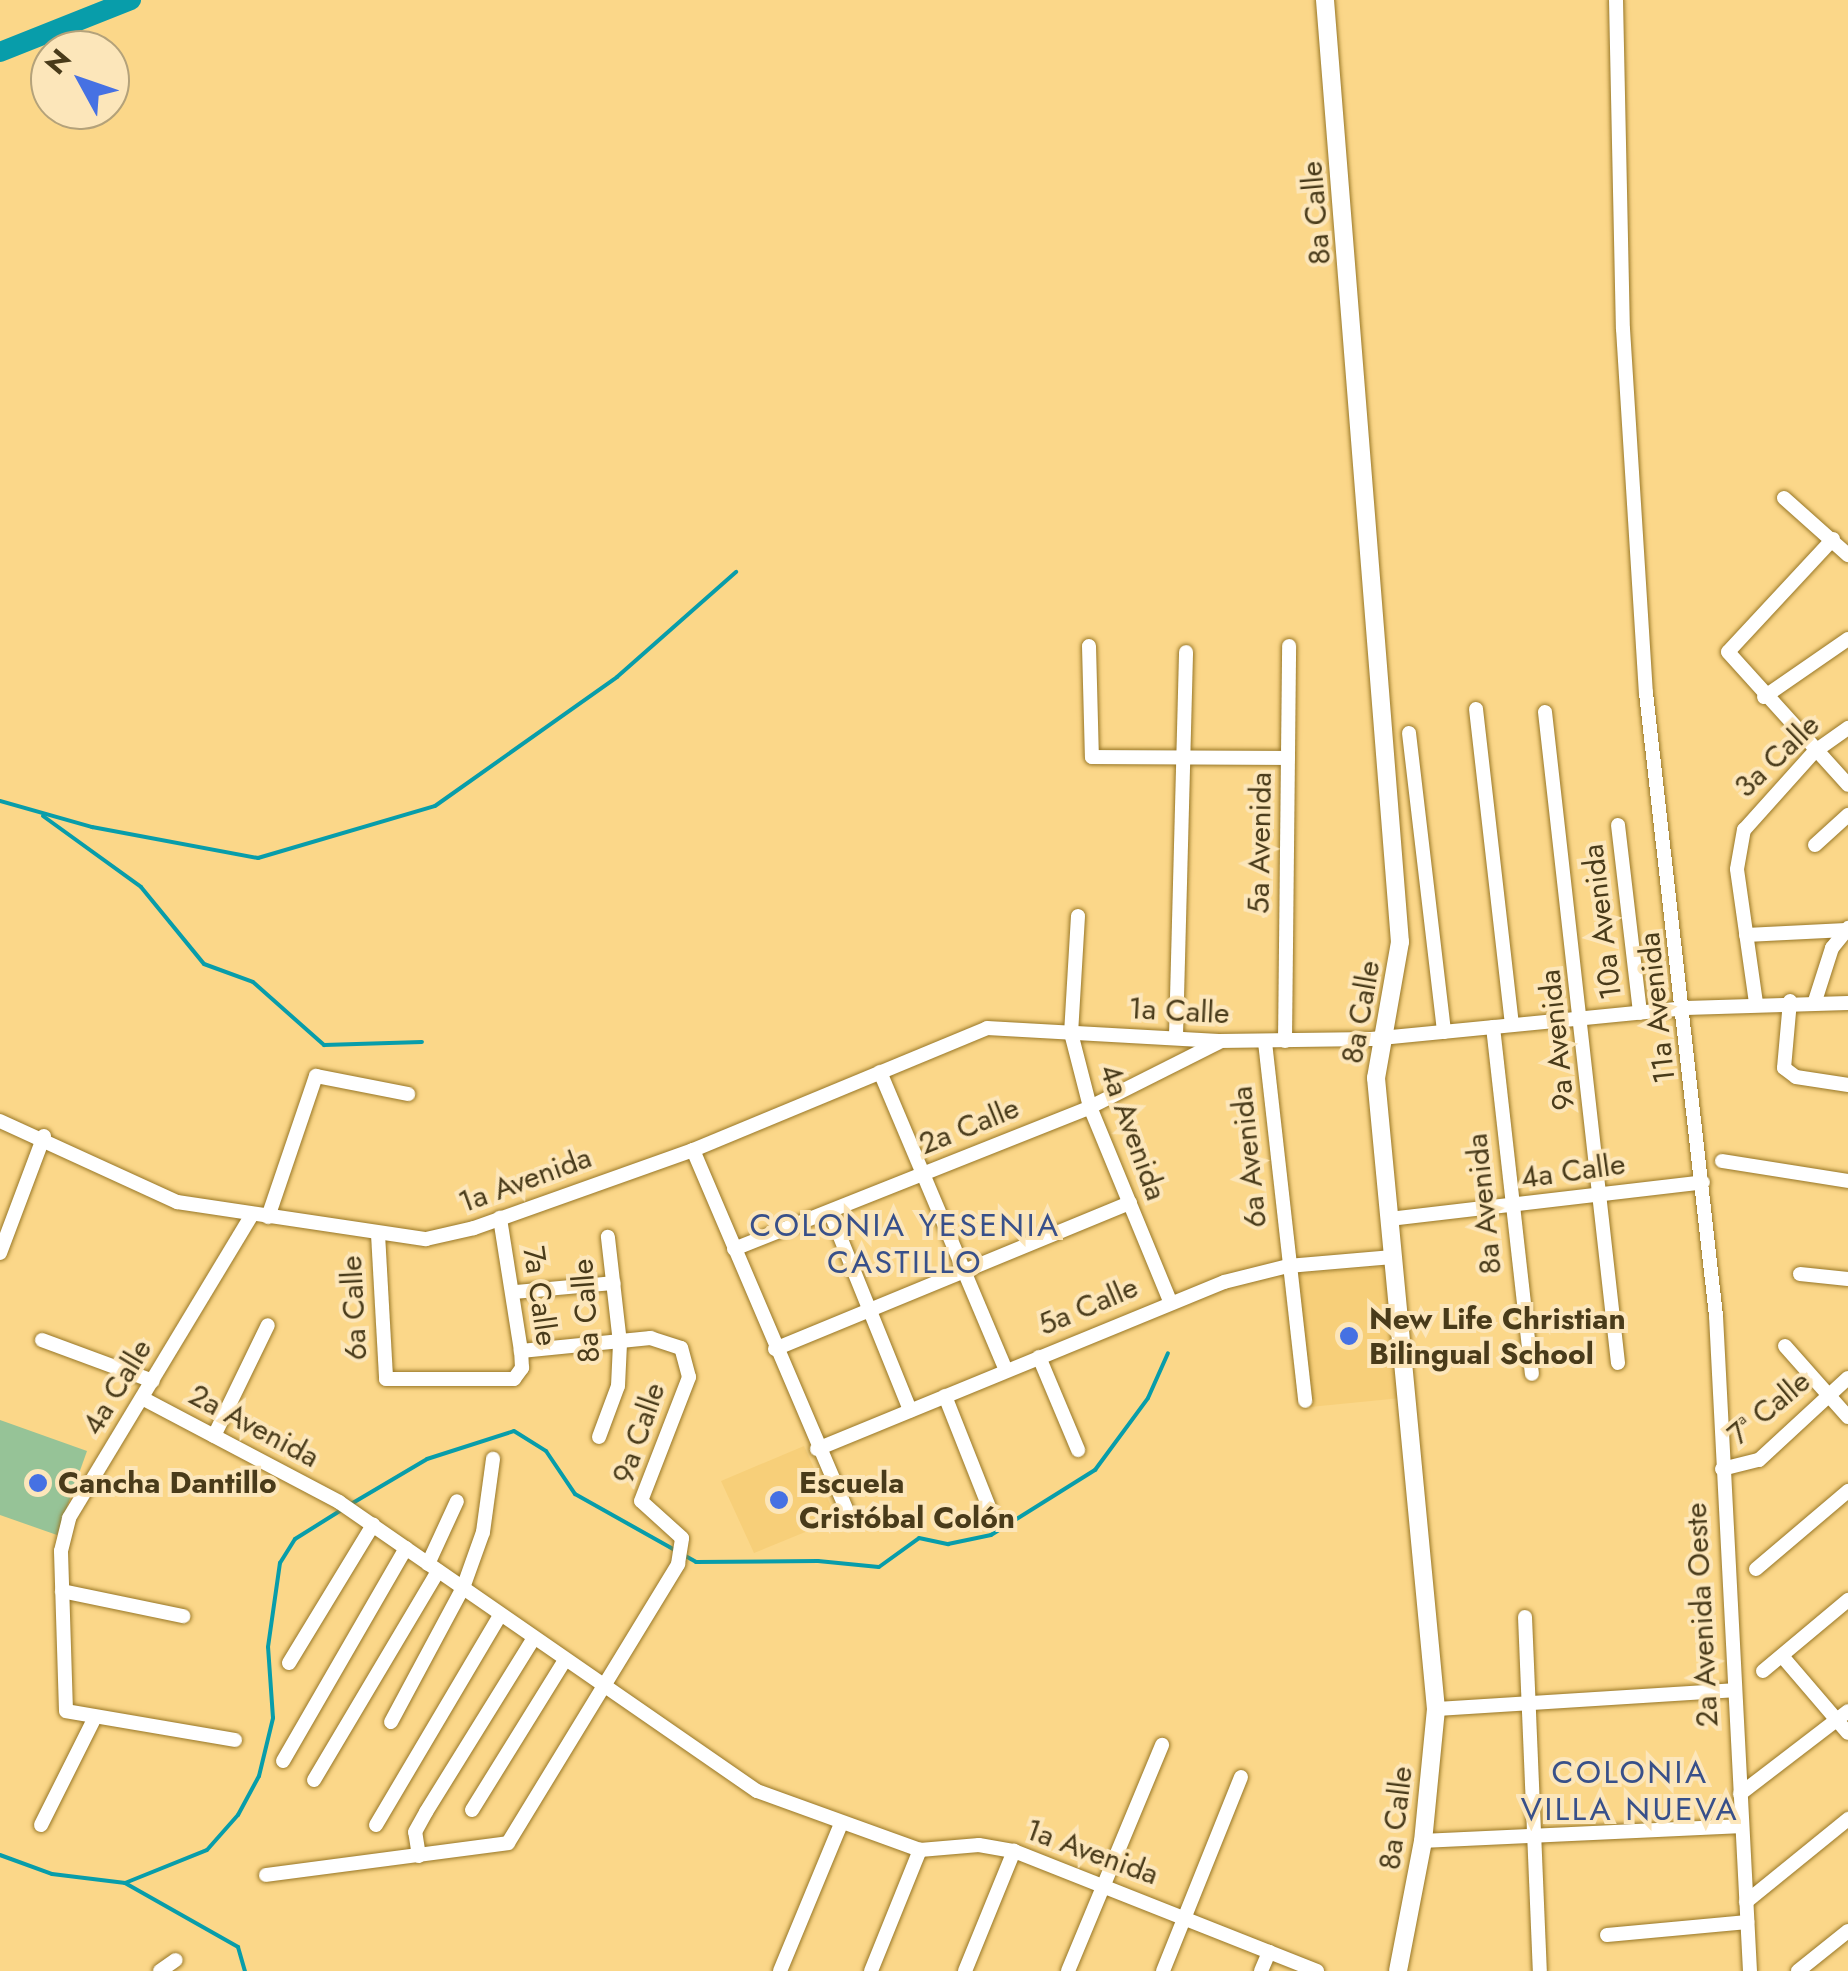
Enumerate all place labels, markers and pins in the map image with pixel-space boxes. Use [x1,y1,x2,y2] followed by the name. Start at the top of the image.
[1369,1301,1626,1372] place label: New Life Christian Bilingual School
[1338,1325,1360,1347] marker: New Life Christian Bilingual School
[58,1465,277,1501] place label: Cancha Dantillo
[799,1465,1015,1536] place label: Escuela Cristóbal Colón
[27,1472,49,1494] marker: Cancha Dantillo
[768,1489,790,1511] marker: Escuela Cristóbal Colón

